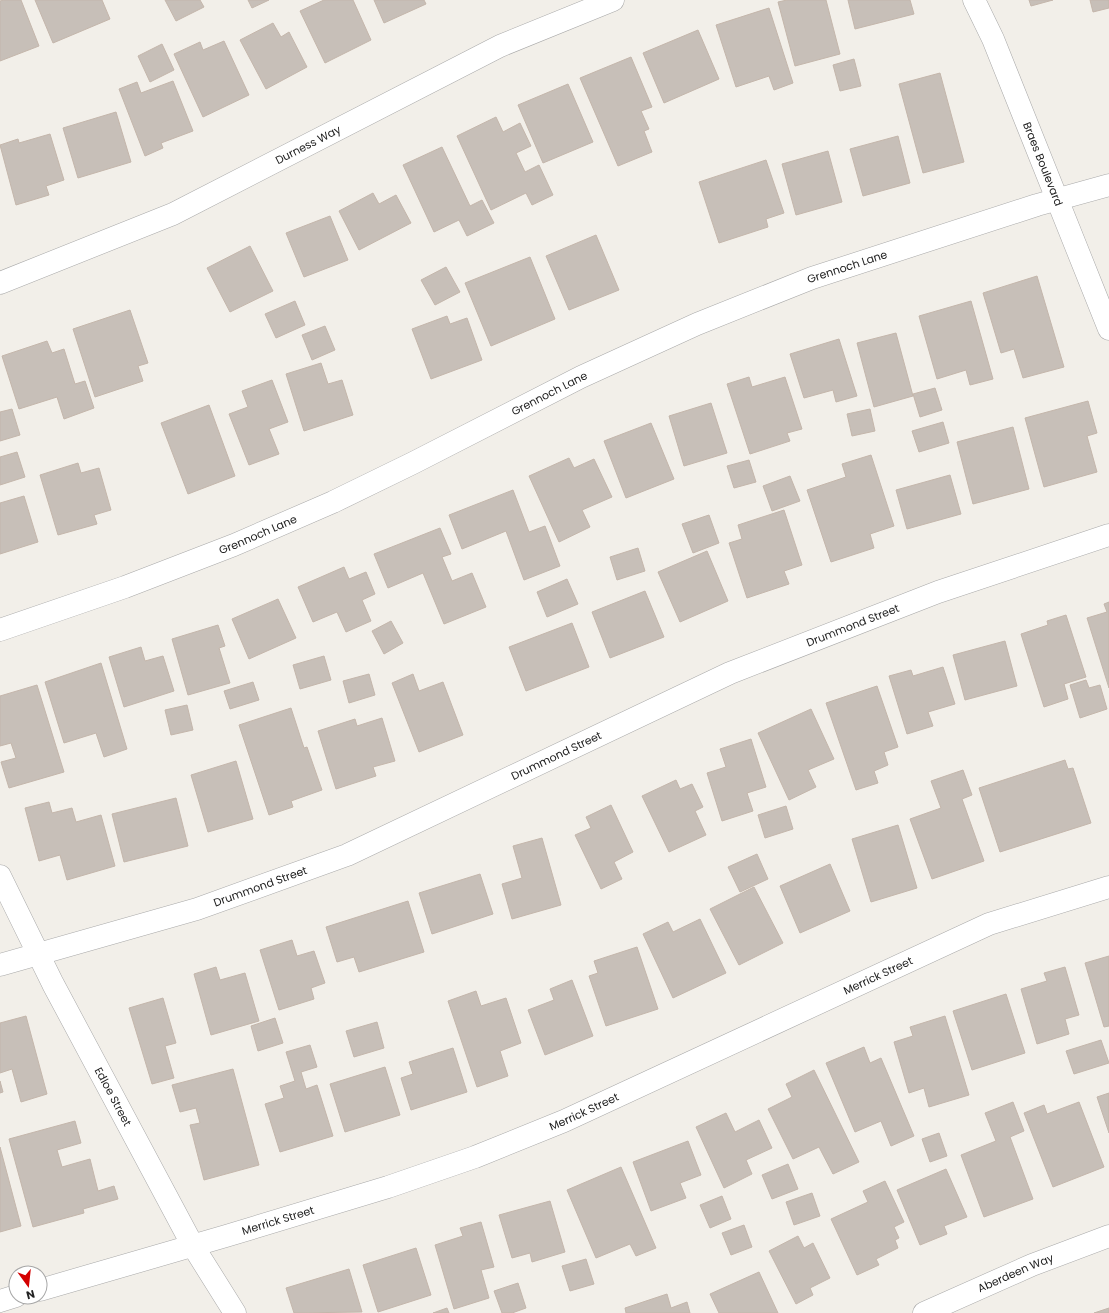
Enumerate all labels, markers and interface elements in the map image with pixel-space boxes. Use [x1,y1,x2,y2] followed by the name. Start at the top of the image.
[1019,120,1067,208] street label: Braes Boulevard
[272,121,344,168] street label: Durness Way
[805,246,889,287] street label: Grennoch Lane
[508,367,590,419] street label: Grennoch Lane
[216,511,299,558] street label: Grennoch Lane
[804,600,901,650] street label: Drummond Street
[508,727,604,784] street label: Drummond Street
[211,862,309,910] street label: Drummond Street
[841,952,915,998] street label: Merrick Street
[91,1064,136,1129] street label: Edloe Street
[547,1089,621,1134] street label: Merrick Street
[240,1202,316,1239] street label: Merrick Street
[975,1249,1057,1296] street label: Aberdeen Way
[8,1265,48,1305] north arrow
[25,1286,37,1303] text: N

